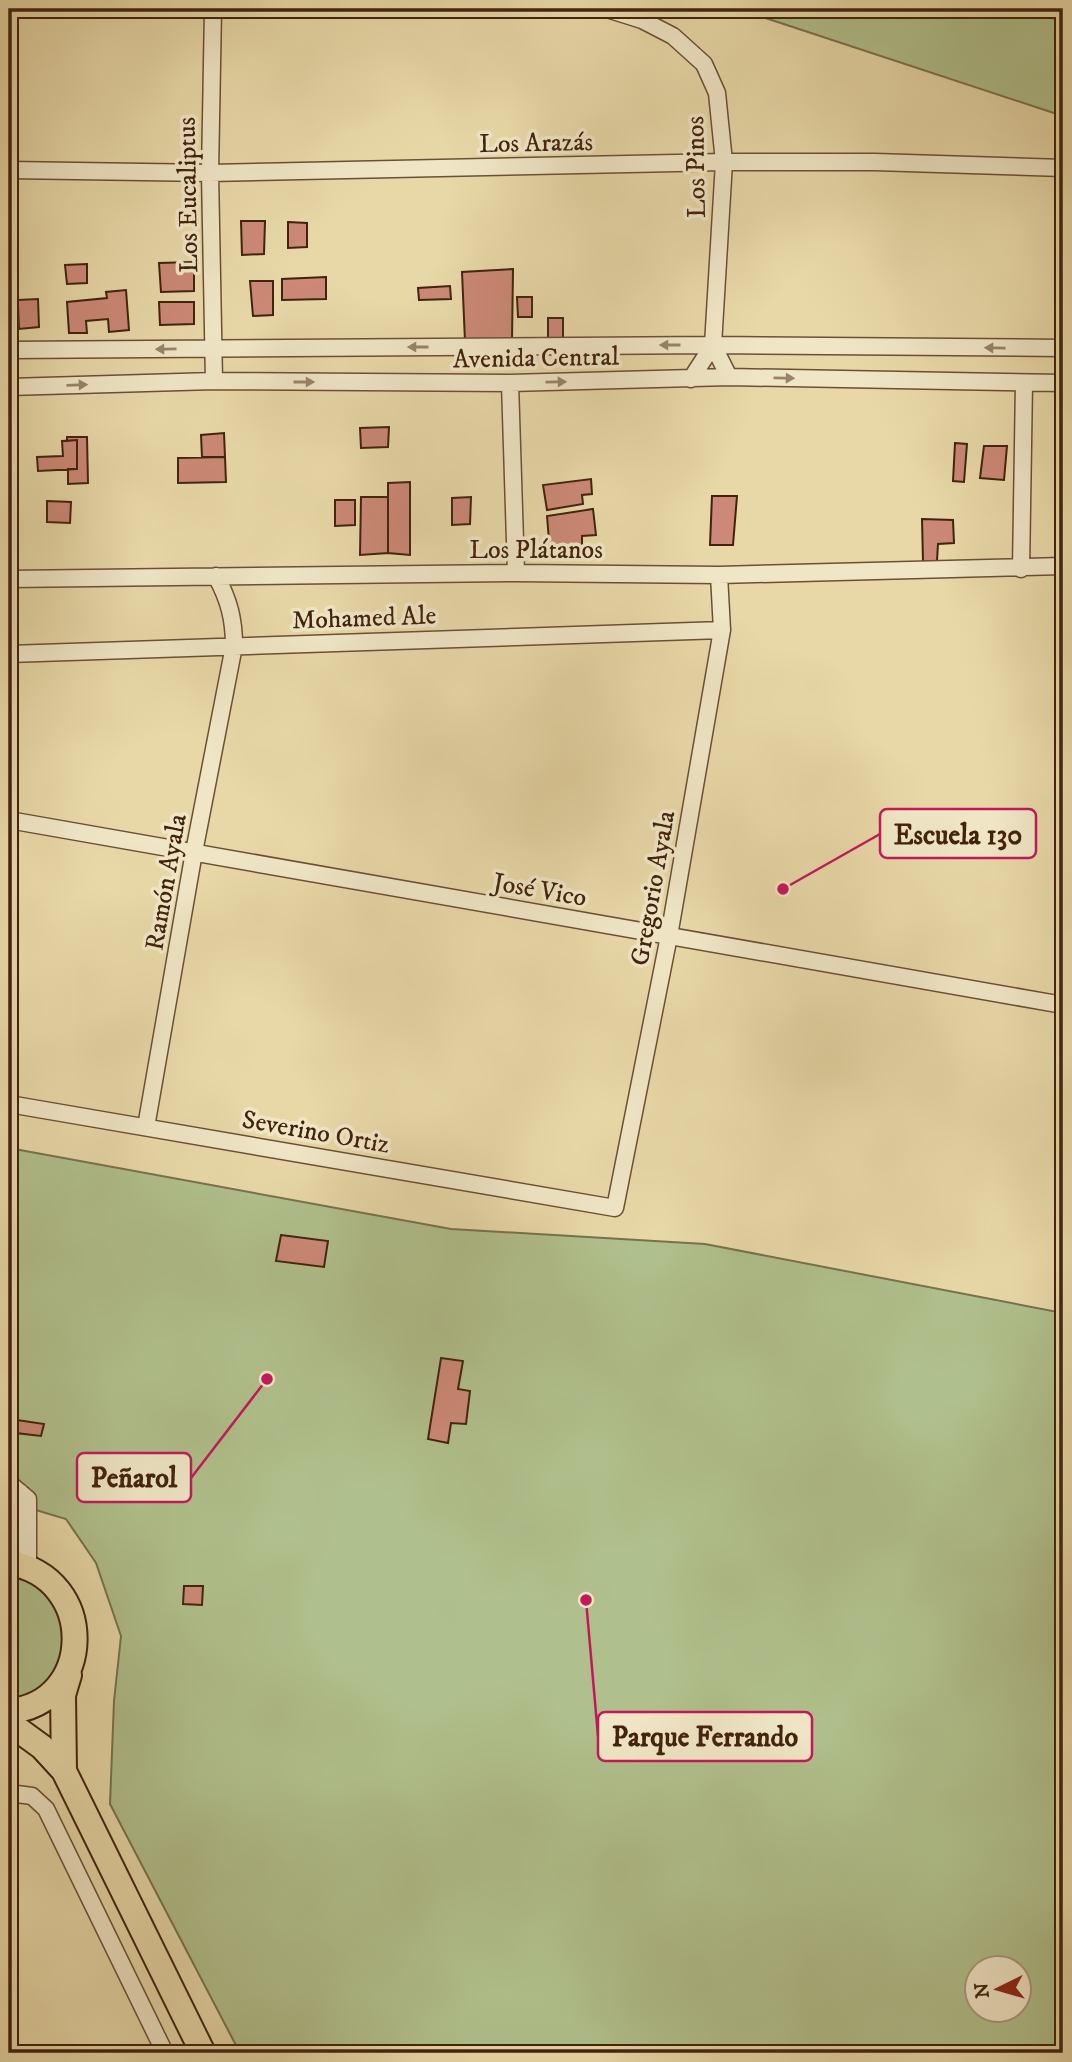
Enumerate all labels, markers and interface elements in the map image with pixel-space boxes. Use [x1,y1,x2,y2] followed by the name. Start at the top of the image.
[679,116,714,218] street label: Los Pinos
[171,117,206,273] street label: Los Eucaliptus
[479,126,593,161] street label: Los Arazás
[658,339,680,351] one-way arrow
[406,341,428,353] one-way arrow
[453,341,620,376] street label: Avenida Central
[984,342,1006,353] one-way arrow
[154,343,176,354] one-way arrow
[773,372,795,384] one-way arrow
[294,376,316,388] one-way arrow
[546,376,568,388] one-way arrow
[66,379,88,390] one-way arrow
[469,534,603,567] street label: Los Plátanos
[291,599,437,638] street label: Mohamed Ale
[624,808,683,968] street label: Gregorio Ayala
[880,809,1036,858] callout: Escuela 130
[138,812,195,953] street label: Ramón Ayala
[894,818,1022,853] text: Escuela 130
[488,866,589,915] street label: José Vico
[239,1103,392,1162] street label: Severino Ortiz
[77,1453,191,1502] callout: Peñarol
[91,1461,178,1496] text: Peñarol
[598,1712,812,1761] callout: Parque Ferrando
[612,1720,799,1756] text: Parque Ferrando
[964,1954,1034,2024] north arrow
[970,1981,995,1999] text: N

